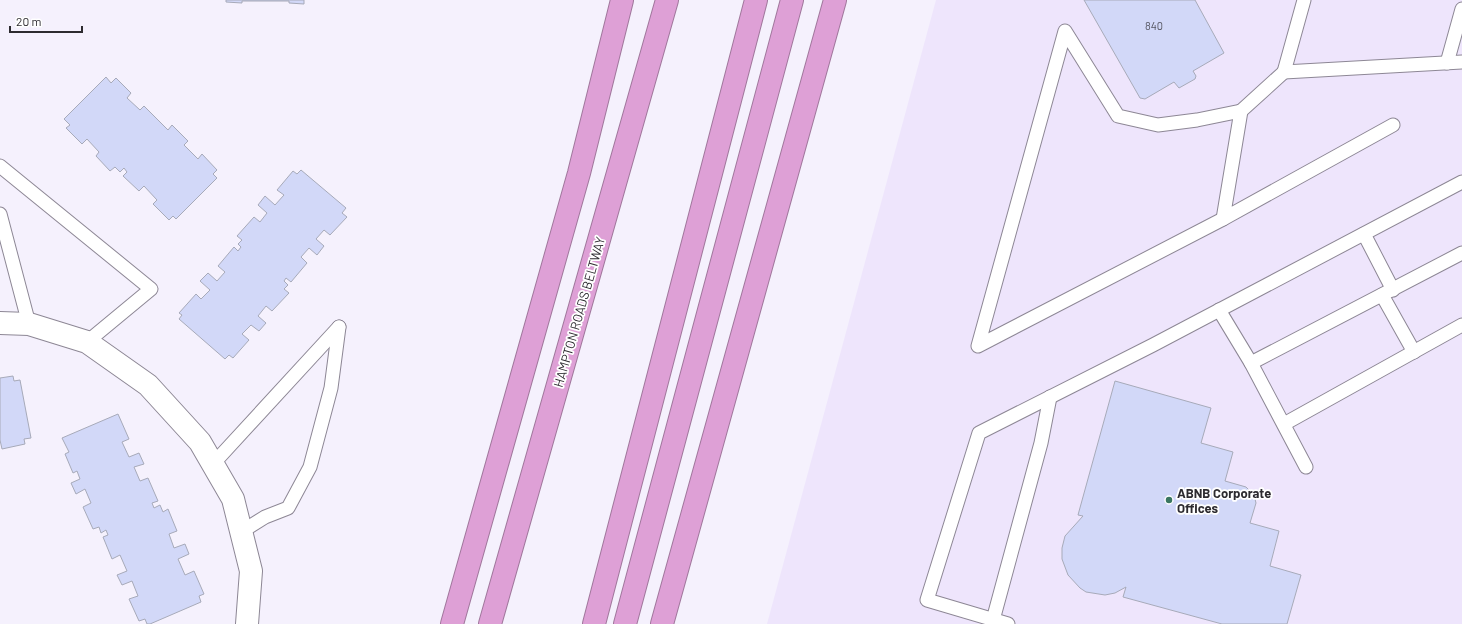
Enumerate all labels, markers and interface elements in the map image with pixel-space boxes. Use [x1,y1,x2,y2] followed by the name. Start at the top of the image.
[10,8,82,34] scale bar
[16,14,42,28] text: 20 m
[1145,19,1163,32] house number: 840
[550,235,608,389] street label: HAMPTON ROADS BELTWAY
[1177,485,1271,516] place label: ABNB Corporate Offices
[1164,495,1174,505] marker: ABNB Corporate Offices

